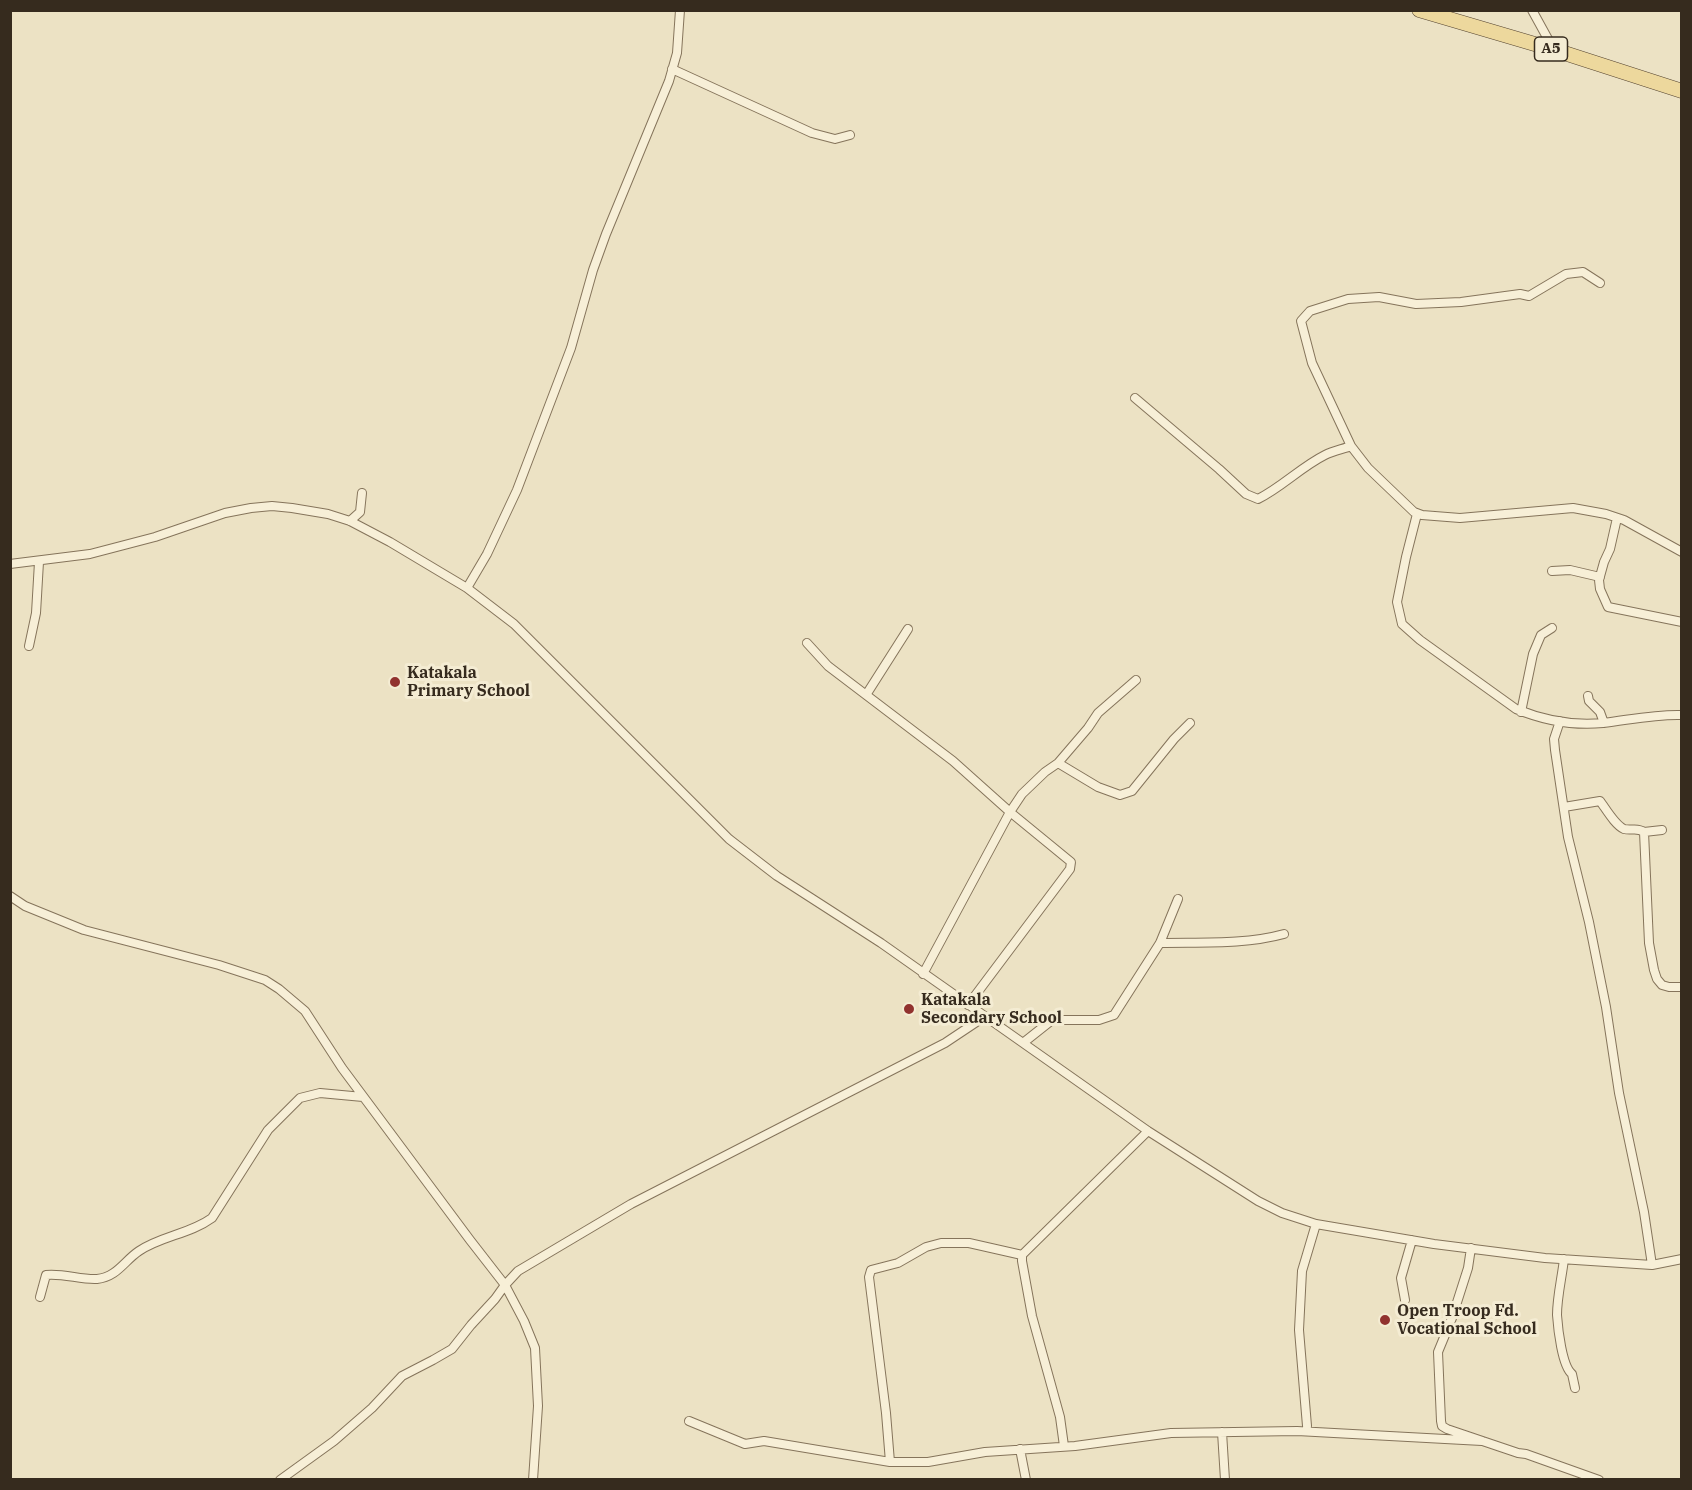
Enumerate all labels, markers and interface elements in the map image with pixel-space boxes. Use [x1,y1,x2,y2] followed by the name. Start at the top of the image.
[1534,37,1568,61] road number: A5
[407,663,530,701] place label: Katakala Primary School
[388,675,402,689] marker: Katakala Primary School
[921,990,1062,1028] place label: Katakala Secondary School
[902,1002,916,1016] marker: Katakala Secondary School
[1397,1301,1537,1339] place label: Open Troop Fd. Vocational School
[1378,1313,1392,1327] marker: Open Troop Fd. Vocational School

